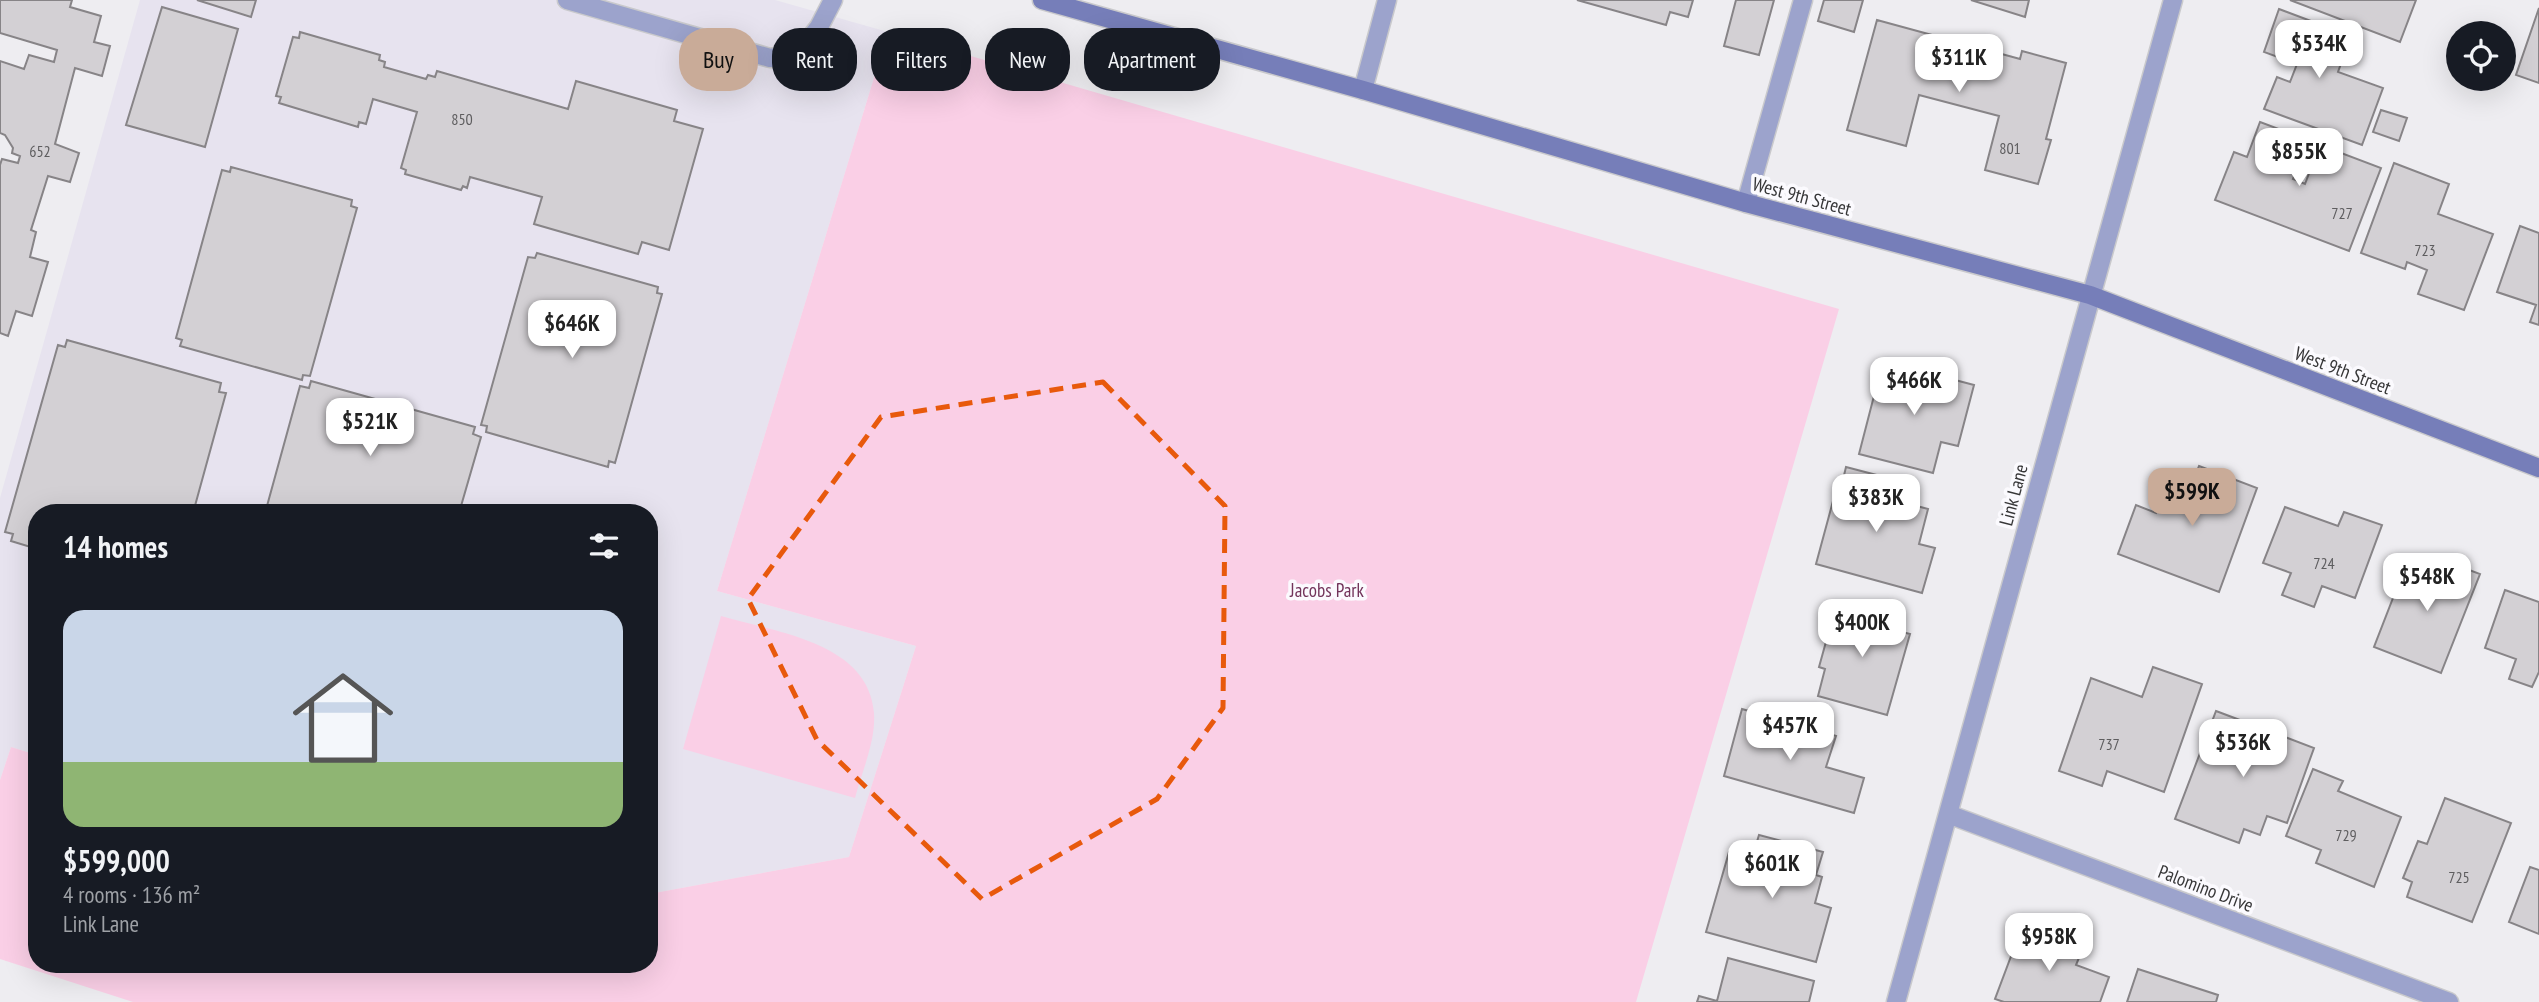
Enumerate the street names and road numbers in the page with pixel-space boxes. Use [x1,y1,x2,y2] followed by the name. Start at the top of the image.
[1750,171,1855,221] street label: West 9th Street
[2292,341,2395,400] street label: West 9th Street
[1993,461,2033,528] street label: Link Lane
[2155,859,2257,917] street label: Palomino Drive

